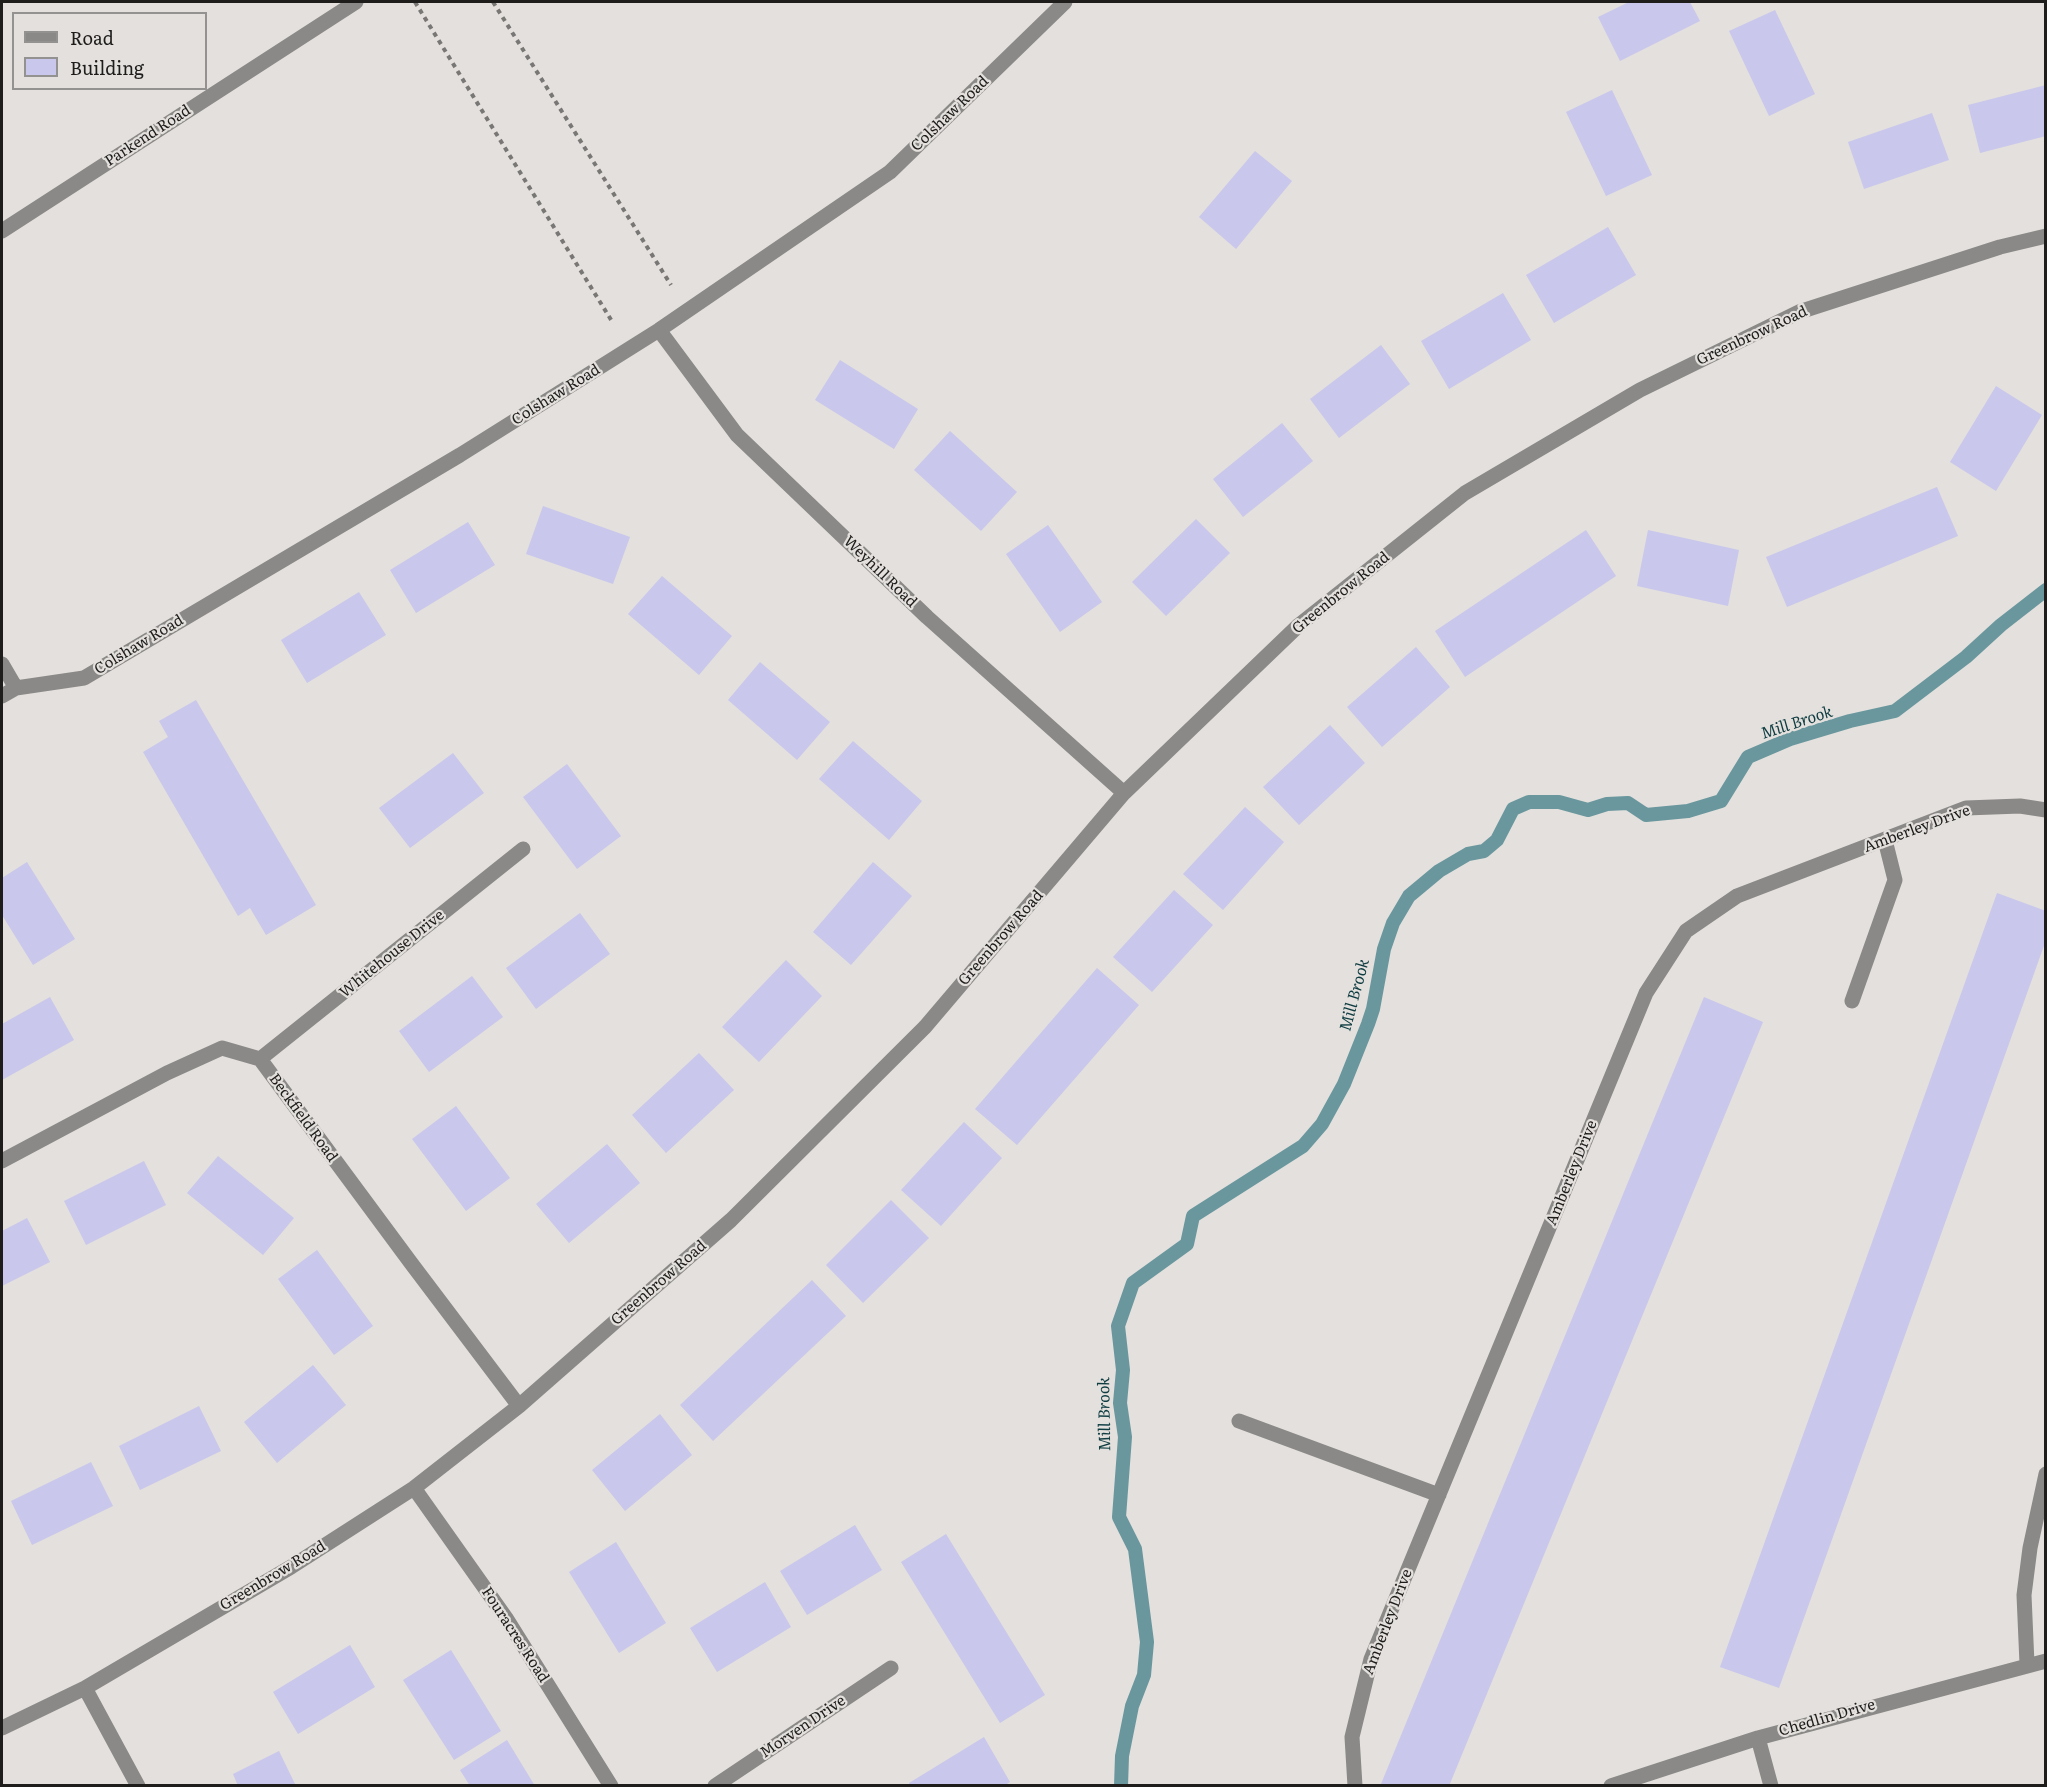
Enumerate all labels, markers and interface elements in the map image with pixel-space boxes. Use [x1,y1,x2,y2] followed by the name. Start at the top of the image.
[12,12,207,90] legend
[70,24,114,51] text: Road
[70,54,144,81] text: Building
[908,73,992,155] street label: Colshaw Road
[102,102,194,170] street label: Parkend Road
[1694,302,1810,370] street label: Greenbrow Road
[509,361,603,429] street label: Colshaw Road
[840,532,920,612] street label: Weyhill Road
[1289,548,1393,638] street label: Greenbrow Road
[91,611,187,679] street label: Colshaw Road
[1759,702,1835,744] water label: Mill Brook
[1861,801,1973,857] street label: Amberley Drive
[955,887,1047,989] street label: Greenbrow Road
[336,906,448,1002] street label: Whitehouse Drive
[1336,957,1374,1033] water label: Mill Brook
[265,1070,341,1166] street label: Beckfield Road
[1543,1118,1601,1228] street label: Amberley Drive
[608,1237,710,1329] street label: Greenbrow Road
[1095,1377,1115,1451] water label: Mill Brook
[217,1537,329,1615] street label: Greenbrow Road
[1360,1567,1416,1677] street label: Amberley Drive
[477,1584,553,1686] street label: Fouracres Road
[757,1692,849,1762] street label: Morven Drive
[1777,1696,1877,1740] street label: Chedlin Drive

